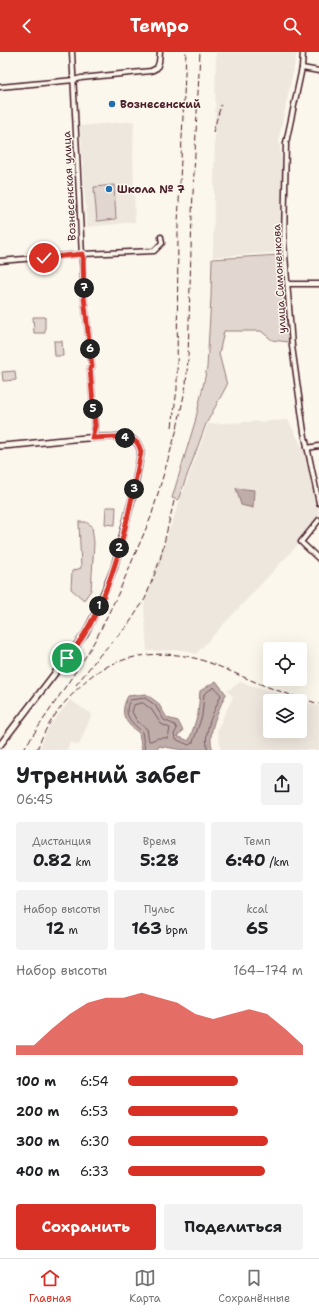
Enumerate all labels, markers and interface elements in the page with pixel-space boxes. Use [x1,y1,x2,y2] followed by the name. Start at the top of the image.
[130,14,189,38] text: Tempo
[16,15,38,37] icon: back
[281,15,303,37] icon: search
[120,97,201,112] place label: Вознесенский
[107,99,117,109] marker: Вознесенский
[59,131,80,241] street label: Вознесенская улица
[117,182,185,197] place label: Школа № 7
[104,184,114,194] marker: Школа № 7
[269,224,290,334] street label: улица Симоненкова
[27,241,61,275] pin
[33,247,55,269] icon: check
[74,278,94,298] pin: 7
[80,280,88,295] text: 7
[80,339,100,359] pin: 6
[86,341,94,356] text: 6
[83,399,103,419] pin: 5
[90,401,96,416] text: 5
[115,428,135,448] pin: 4
[121,430,129,445] text: 4
[124,479,144,499] pin: 3
[130,481,138,496] text: 3
[109,538,129,558] pin: 2
[115,540,123,555] text: 2
[89,596,109,616] pin: 1
[96,598,102,613] text: 1
[50,641,84,675] pin
[263,642,307,738] map controls
[263,642,307,686] button: locate
[56,647,78,669] icon: arrive
[263,694,307,738] button: layers
[16,761,200,790] text: Утренний забег
[261,763,303,805] button: share
[16,791,53,808] text: 06:45
[32,834,91,849] text: Дистанция
[143,834,176,849] text: Время
[244,834,270,849] text: Темп
[33,849,72,871] text: 0.82
[140,849,179,871] text: 5:28
[225,849,266,871] text: 6:40
[72,855,91,870] text: km
[266,855,289,870] text: /km
[23,902,100,917] text: Набор высоты
[144,902,175,917] text: Пульс
[246,902,268,917] text: kcal
[46,917,65,939] text: 12
[131,917,162,939] text: 163
[246,917,268,939] text: 65
[65,923,78,938] text: m
[162,923,188,938] text: bpm
[16,962,107,979] text: Набор высоты
[233,962,303,979] text: 164–174 m
[16,1073,56,1090] text: 100 m
[80,1073,109,1090] text: 6:54
[16,1103,59,1120] text: 200 m
[80,1103,108,1120] text: 6:53
[16,1133,60,1150] text: 300 m
[80,1133,109,1150] text: 6:30
[16,1163,60,1180] text: 400 m
[80,1163,109,1180] text: 6:33
[16,1204,156,1250] button: Сохранить
[164,1204,303,1250] button: Поделиться
[29,1267,71,1306] tab: Главная
[129,1267,161,1306] tab: Карта
[218,1267,290,1306] tab: Сохранённые

